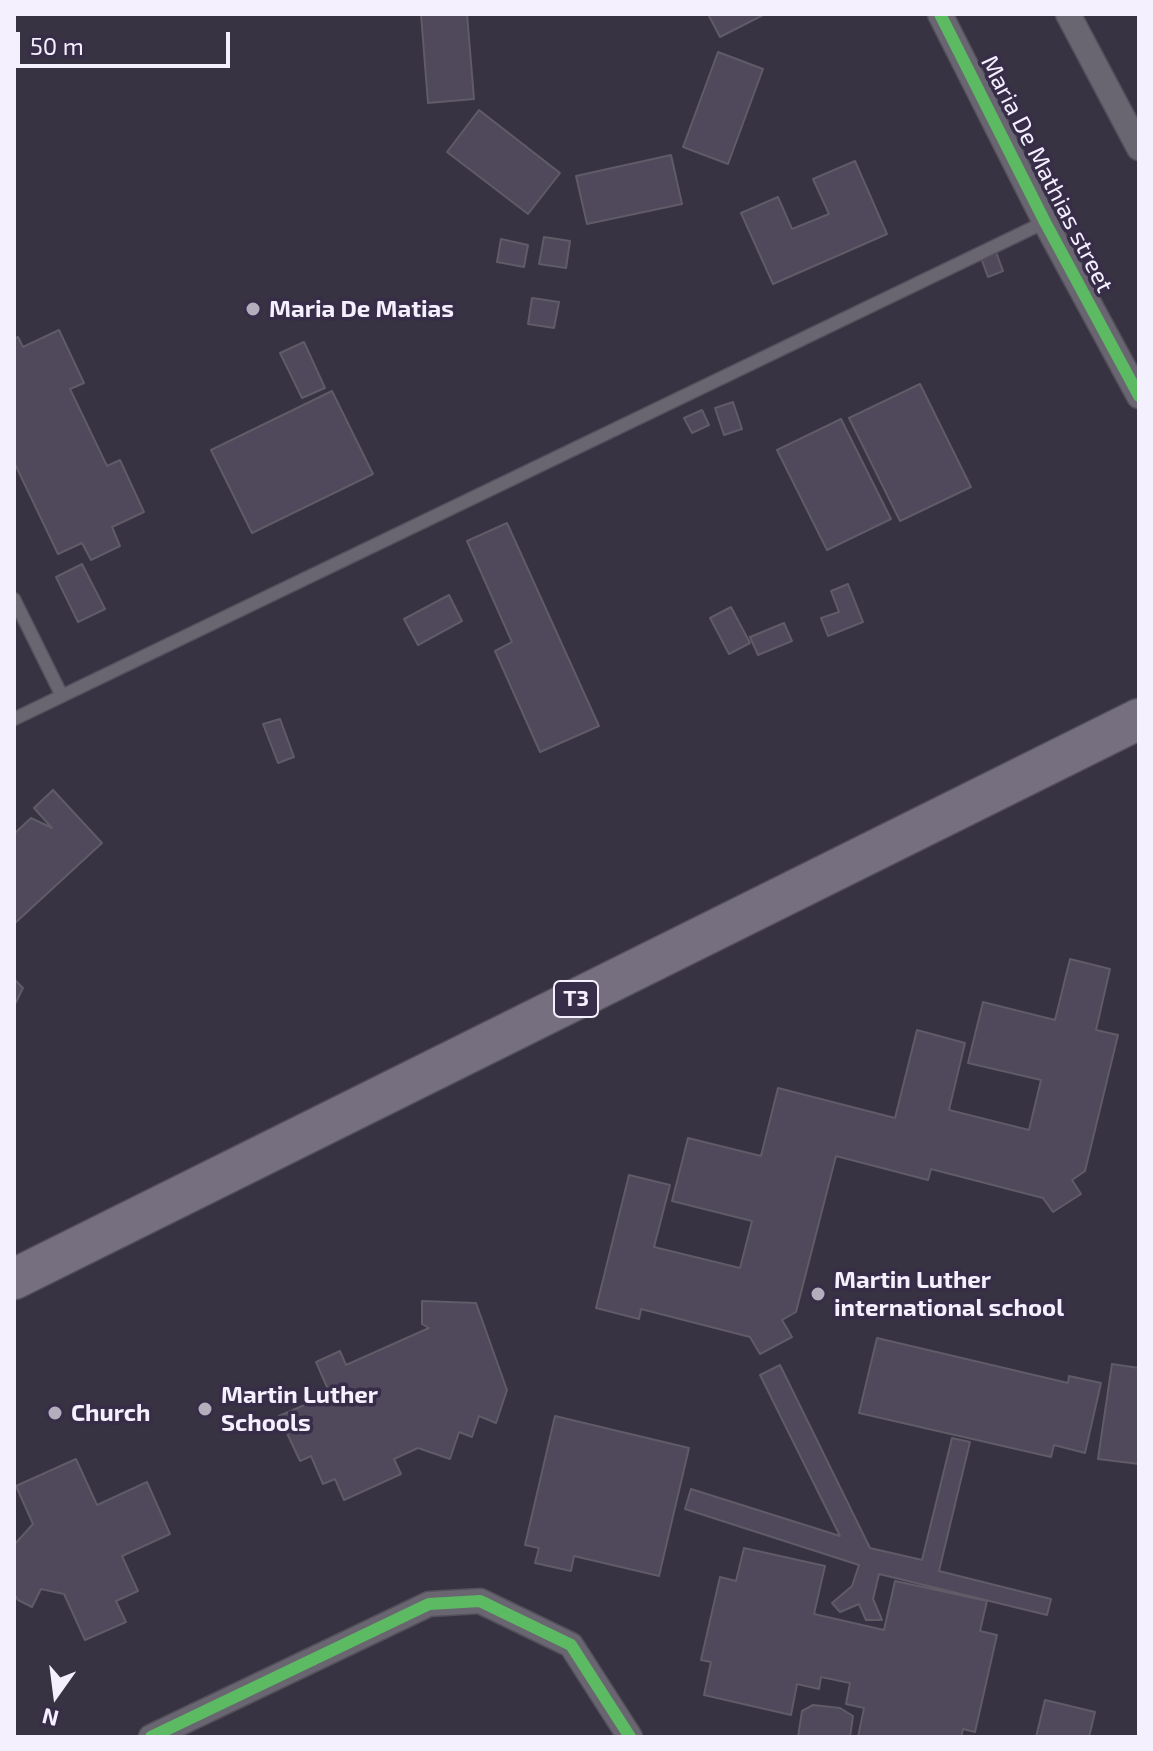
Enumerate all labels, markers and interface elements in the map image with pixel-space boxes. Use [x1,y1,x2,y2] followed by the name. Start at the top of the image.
[20,16,234,66] scale bar
[30,31,84,60] text: 50 m
[975,51,1119,297] street label: Maria De Mathias street
[269,295,454,323] place label: Maria De Matias
[244,300,262,318] marker: Maria De Matias
[554,981,598,1017] road number: T3
[834,1266,1064,1322] place label: Martin Luther international school
[809,1285,827,1303] marker: Martin Luther international school
[221,1381,378,1437] place label: Martin Luther Schools
[71,1399,150,1427] place label: Church
[196,1400,214,1418] marker: Martin Luther Schools
[46,1404,64,1422] marker: Church
[16,1655,96,1735] north arrow
[39,1704,61,1733] text: N

